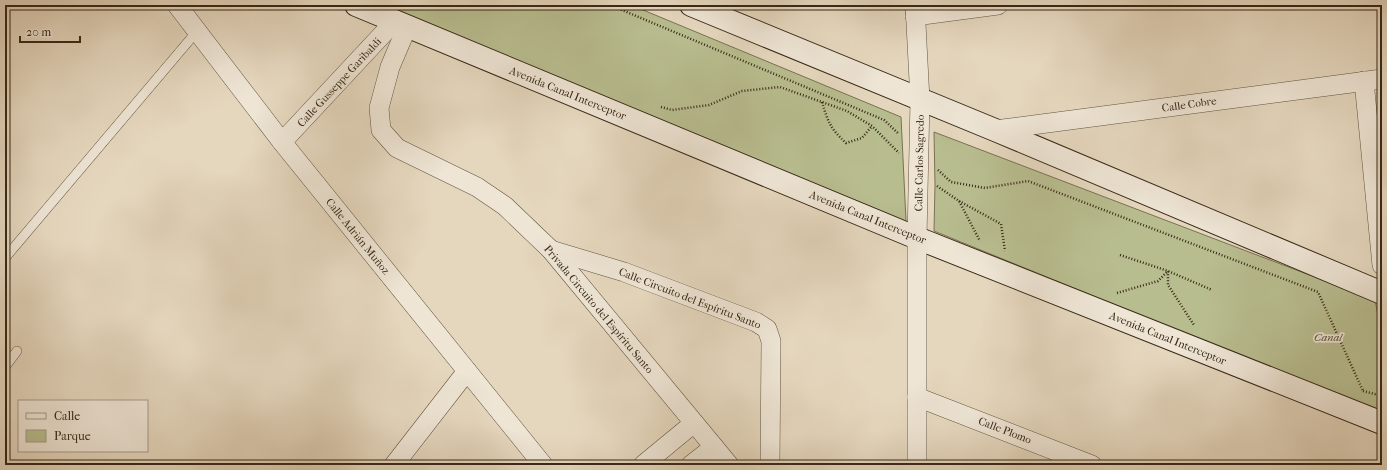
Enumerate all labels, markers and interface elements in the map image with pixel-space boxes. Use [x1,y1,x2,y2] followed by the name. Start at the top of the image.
[20,18,80,44] scale bar
[26,25,51,39] text: 20 m
[295,34,385,130] street label: Calle Gusseppe Garibaldi
[507,64,628,123] street label: Avenida Canal Interceptor
[1161,94,1218,115] street label: Calle Cobre
[912,114,927,211] street label: Calle Carlos Sagredo
[807,188,928,247] street label: Avenida Canal Interceptor
[323,196,392,277] street label: Calle Adrián Muñoz
[541,243,656,376] street label: Privada Circuito del Espíritu Santo
[617,265,763,332] street label: Calle Circuito del Espíritu Santo
[1107,309,1228,368] street label: Avenida Canal Interceptor
[1314,331,1343,344] park label: Canal
[18,400,148,452] legend
[54,409,80,423] text: Calle
[976,414,1034,447] street label: Calle Plomo
[54,429,91,443] text: Parque

